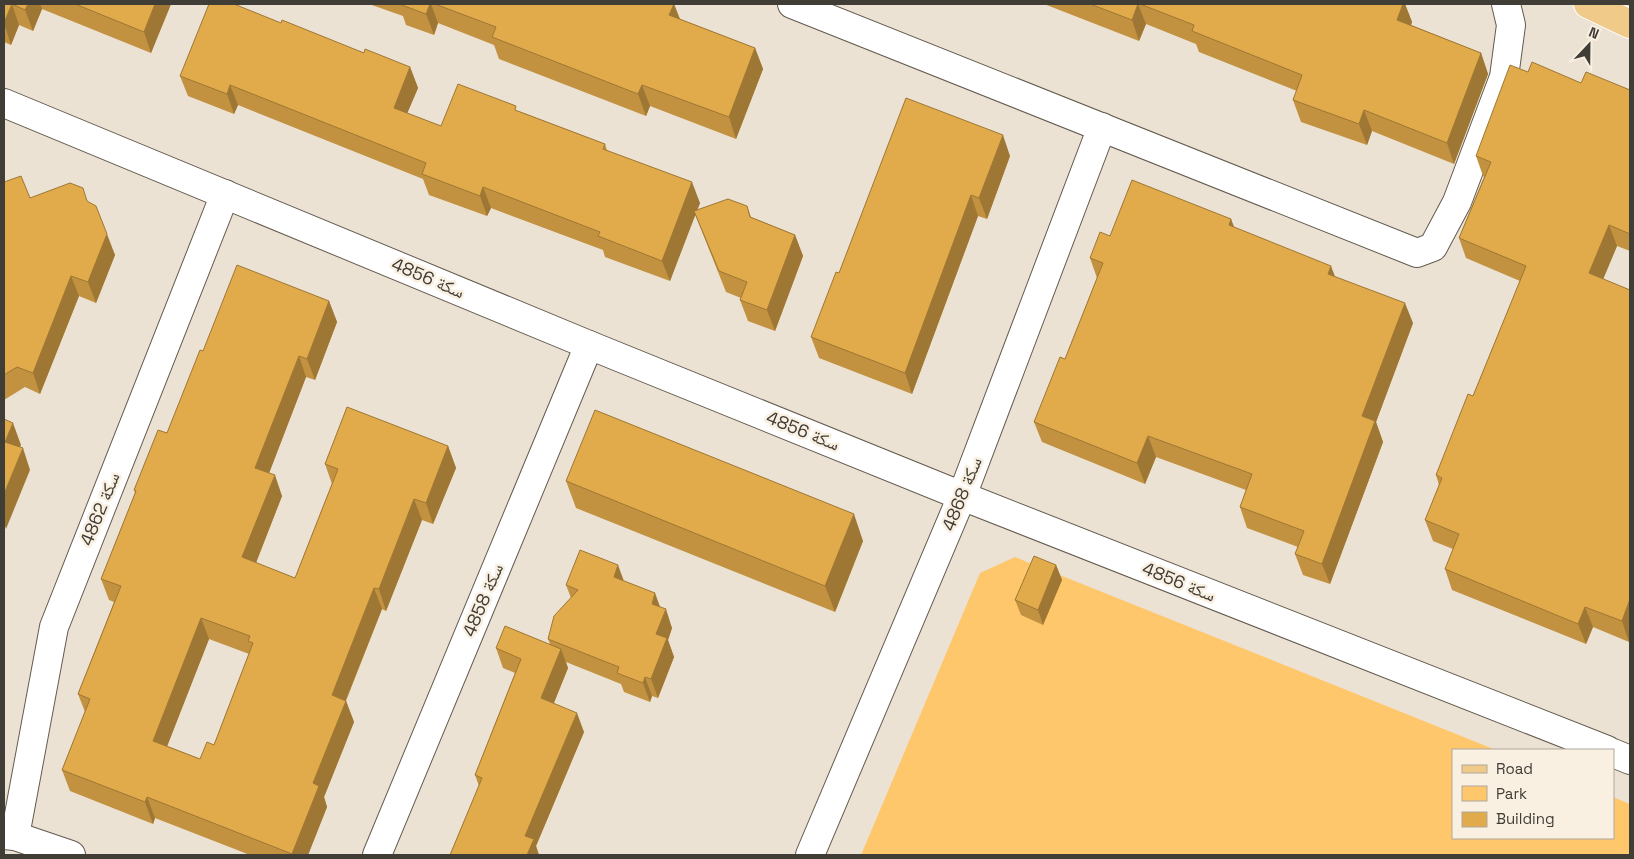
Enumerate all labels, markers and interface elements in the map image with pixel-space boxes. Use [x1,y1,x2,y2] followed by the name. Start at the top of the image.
[1564,20,1614,70] north arrow
[1586,23,1602,43] text: N
[388,252,468,303] street label: سكة 4856
[763,405,843,456] street label: سكة 4856
[936,454,987,534] street label: سكة 4868
[74,469,125,549] street label: سكة 4862
[1139,556,1219,607] street label: سكة 4856
[457,560,508,640] street label: سكة 4858
[1452,749,1614,839] legend
[1496,759,1533,778] text: Road
[1496,784,1527,803] text: Park
[1496,809,1555,828] text: Building

